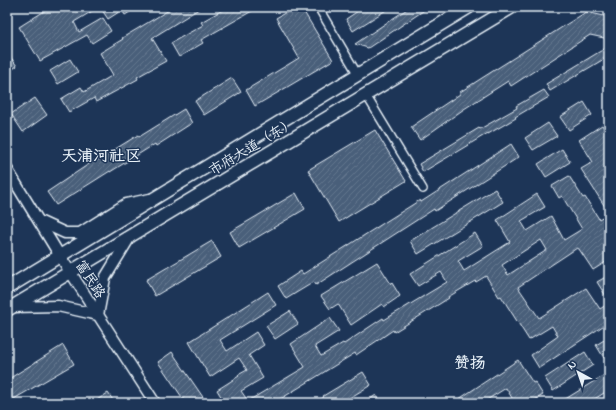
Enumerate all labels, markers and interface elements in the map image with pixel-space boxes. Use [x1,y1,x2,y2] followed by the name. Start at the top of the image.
[205,113,300,182] street label: 市府大道（东）
[61,145,141,169] district label: 天浦河社区
[69,256,110,303] street label: 富民路
[454,352,486,376] district label: 赞扬
[558,352,598,392] north arrow
[564,357,580,374] text: N

